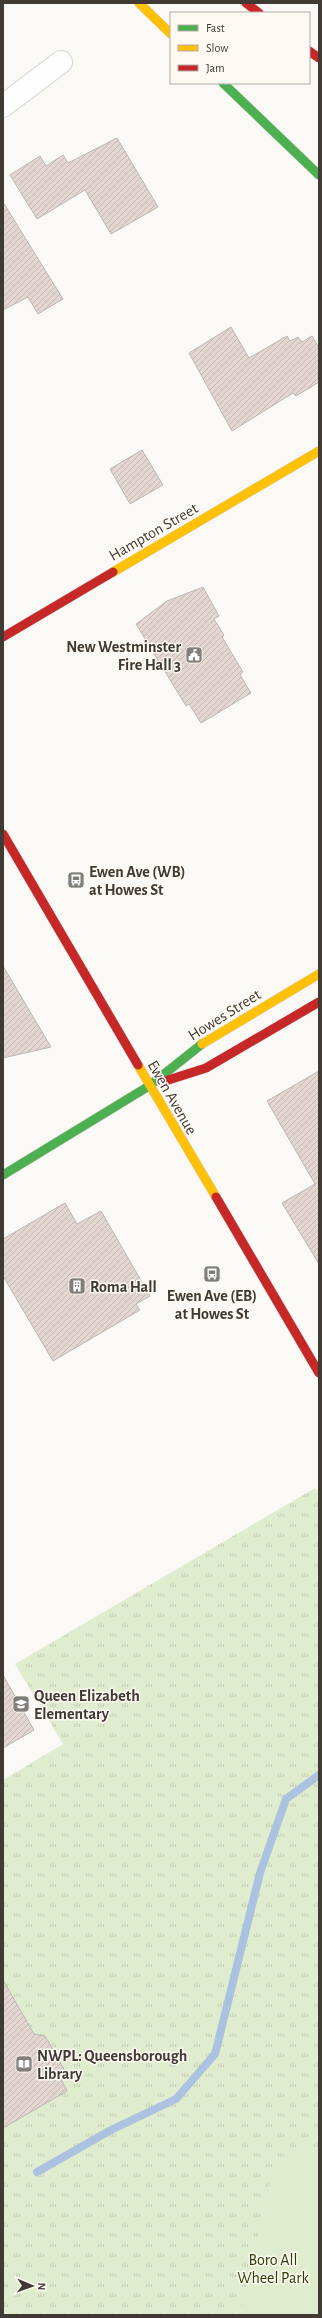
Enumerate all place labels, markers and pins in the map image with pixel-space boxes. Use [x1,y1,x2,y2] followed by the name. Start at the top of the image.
[66,639,181,673] place label: New Westminster Fire Hall 3
[184,645,204,665] public building icon: New Westminster Fire Hall 3
[89,864,186,898] place label: Ewen Ave (WB) at Howes St
[66,870,86,890] bus stop icon: Ewen Ave (WB) at Howes St
[202,1264,222,1284] bus stop icon: Ewen Ave (EB) at Howes St
[67,1276,87,1296] building icon: Roma Hall
[90,1279,157,1295] place label: Roma Hall
[167,1288,257,1322] place label: Ewen Ave (EB) at Howes St
[34,1688,140,1723] place label: Queen Elizabeth Elementary
[11,1694,31,1714] school or university icon: Queen Elizabeth Elementary
[37,2048,187,2083] place label: NWPL: Queensborough Library
[14,2054,34,2074] library icon: NWPL: Queensborough Library

